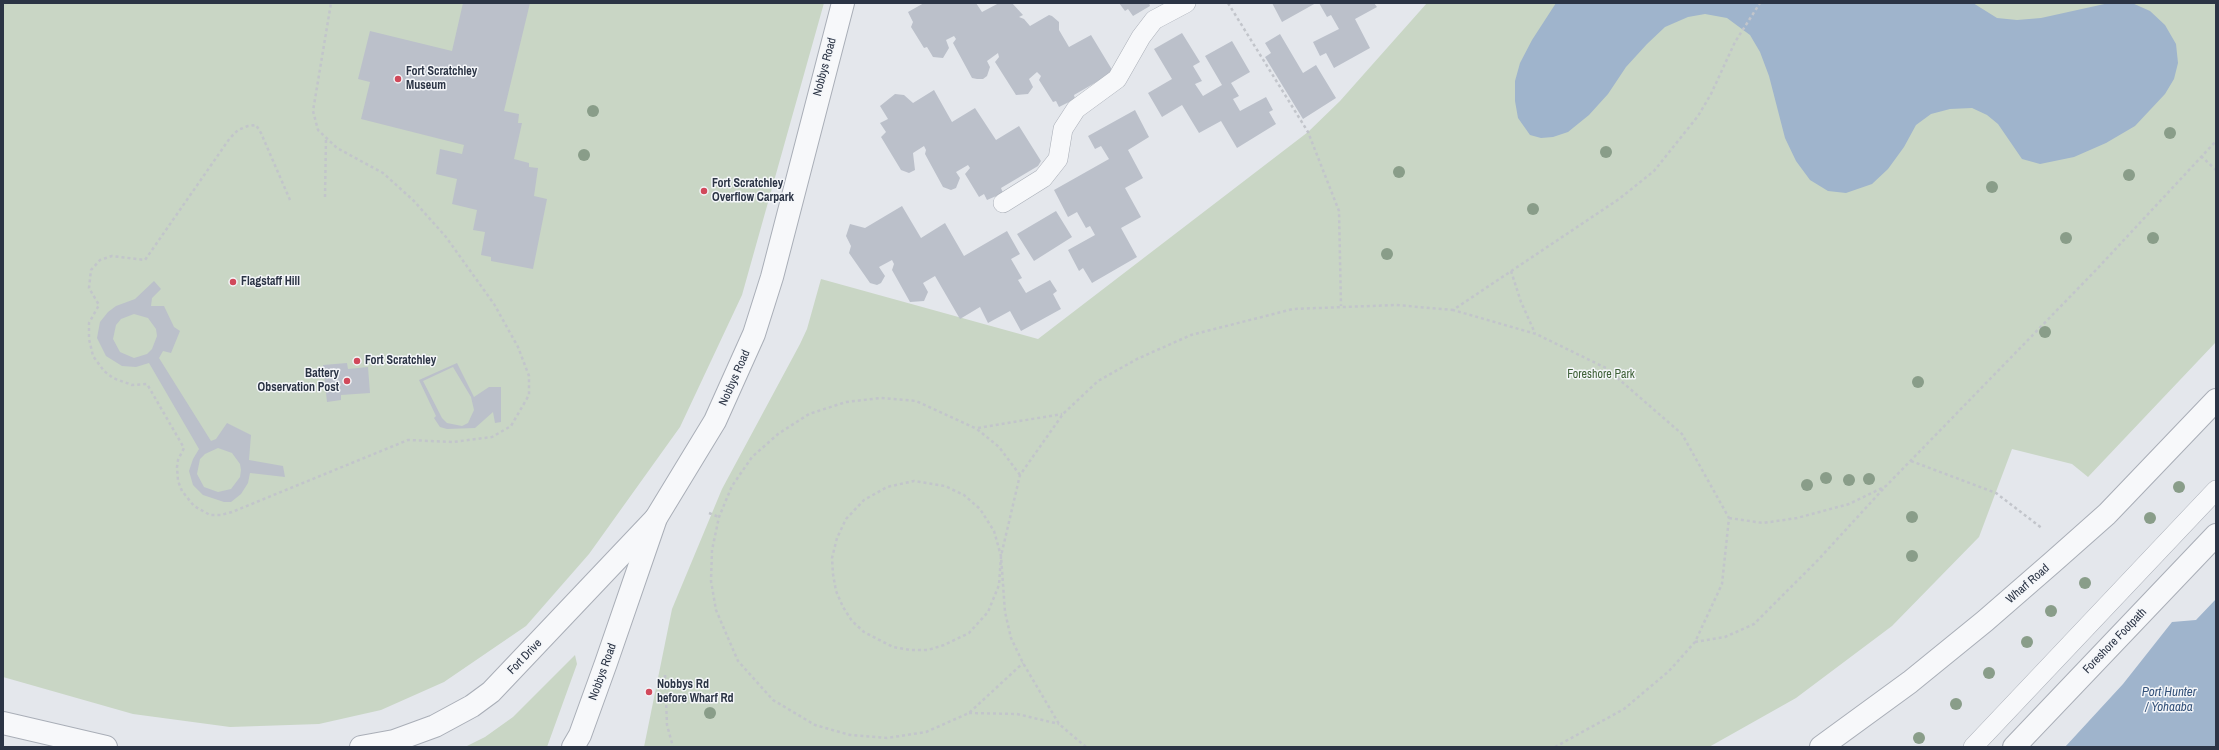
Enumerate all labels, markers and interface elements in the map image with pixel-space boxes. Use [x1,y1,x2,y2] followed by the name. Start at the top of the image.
[810,36,840,98] street label: Nobbys Road
[406,65,477,93] place label: Fort Scratchley Museum
[393,74,403,84] marker: Fort Scratchley Museum
[712,177,794,205] place label: Fort Scratchley Overflow Carpark
[699,186,709,196] marker: Fort Scratchley Overflow Carpark
[241,275,300,289] place label: Flagstaff Hill
[228,277,238,287] marker: Flagstaff Hill
[716,348,754,408] street label: Nobbys Road
[365,354,436,368] place label: Fort Scratchley
[352,356,362,366] marker: Fort Scratchley
[258,367,339,395] place label: Battery Observation Post
[1567,368,1635,382] park label: Foreshore Park
[342,376,352,386] marker: Battery Observation Post
[2003,561,2053,607] street label: Wharf Road
[2080,605,2150,677] street label: Foreshore Footpath
[505,636,545,678] street label: Fort Drive
[586,642,620,702] street label: Nobbys Road
[657,678,734,706] place label: Nobbys Rd before Wharf Rd
[2142,685,2196,716] water label: Port Hunter / Yohaaba
[644,687,654,697] marker: Nobbys Rd before Wharf Rd

